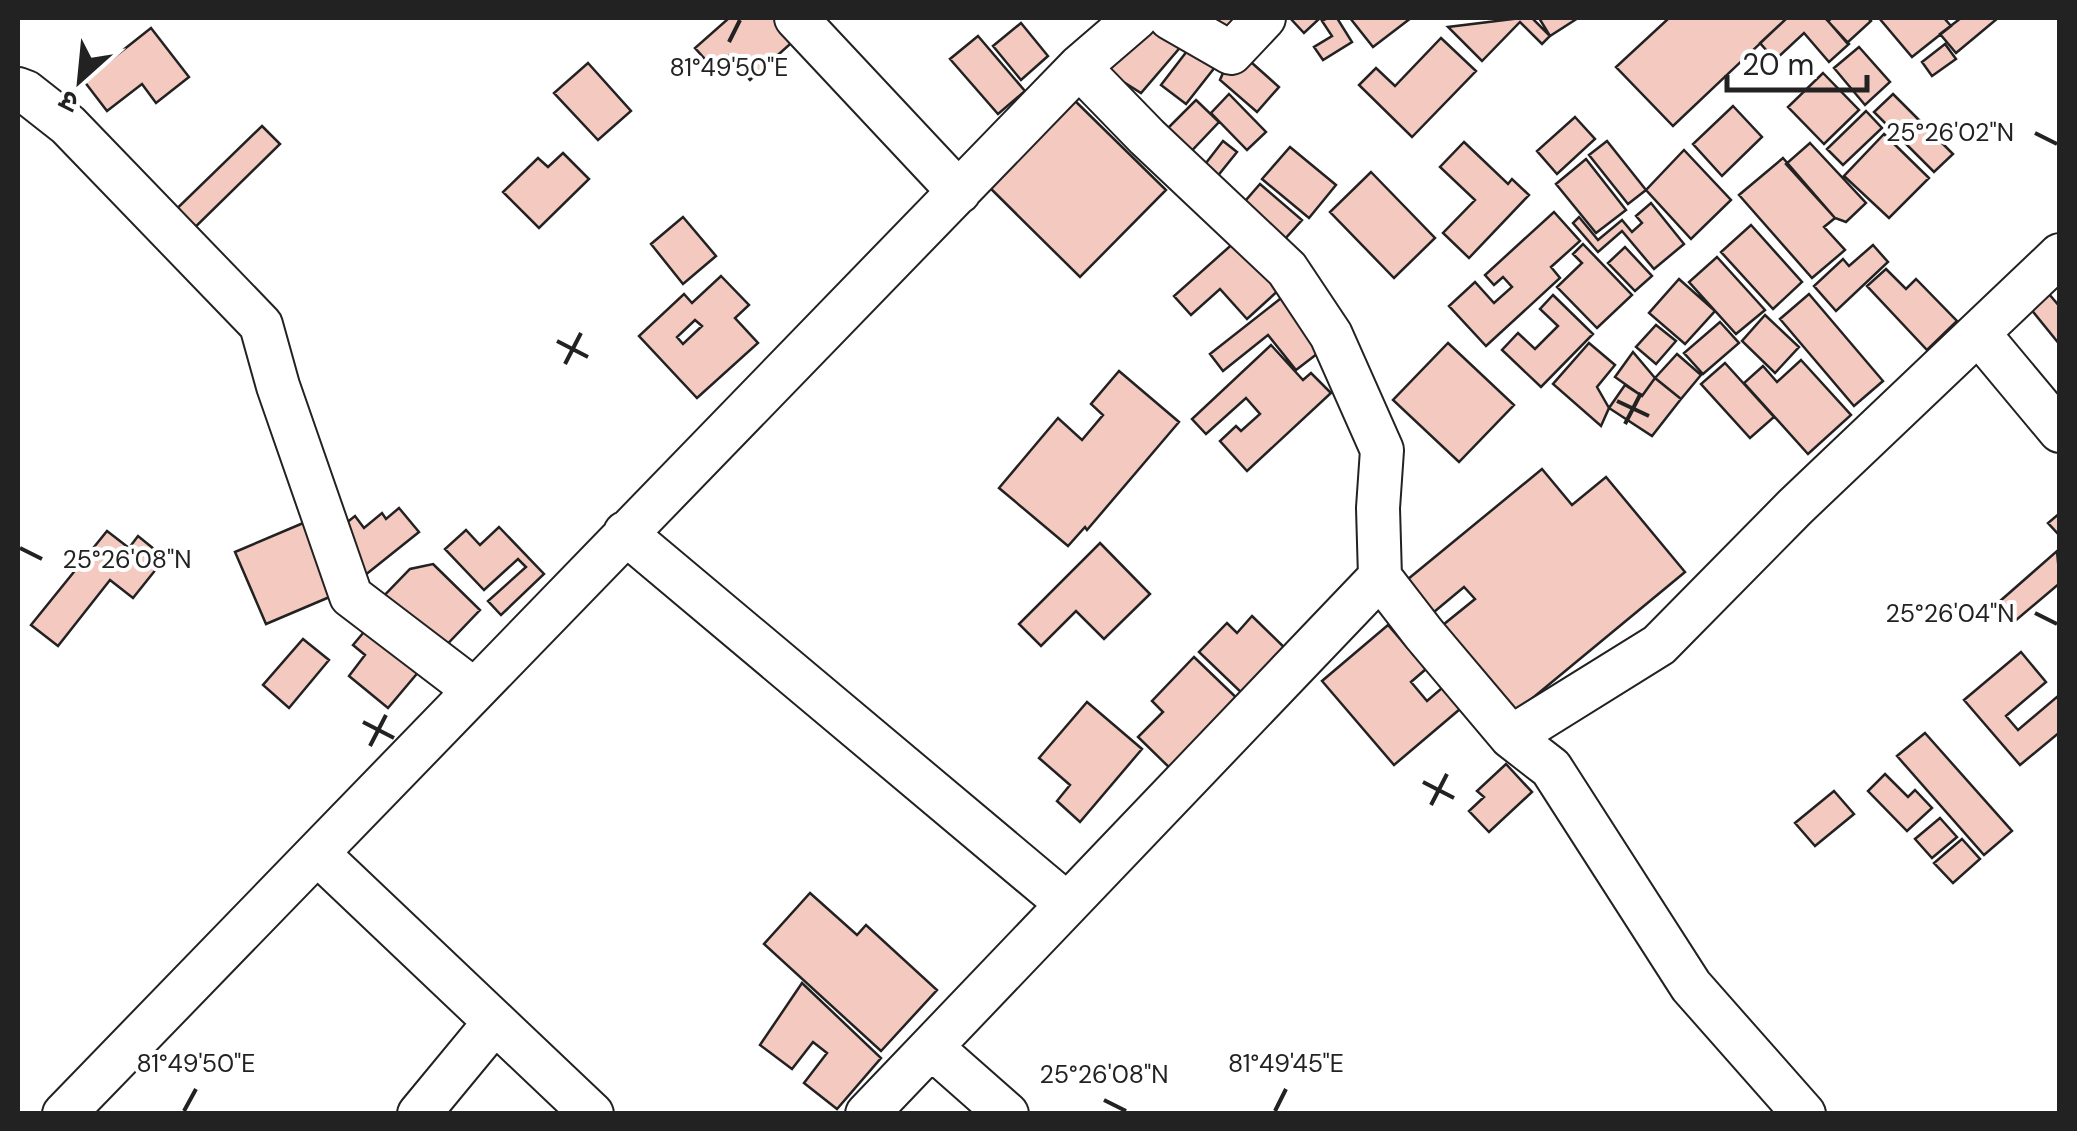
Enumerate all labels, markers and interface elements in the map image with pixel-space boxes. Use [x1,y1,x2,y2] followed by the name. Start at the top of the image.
[30,30,130,130] north arrow
[1727,30,1867,92] scale bar
[1742,45,1814,84] text: 20 m
[670,51,788,84] text: 81°49'50"E
[53,81,85,122] text: उ
[1886,116,2014,149] text: 25°26'02"N
[62,543,192,576] text: 25°26'08"N
[1885,597,2015,630] text: 25°26'04"N
[137,1047,255,1080] text: 81°49'50"E
[1228,1047,1344,1080] text: 81°49'45"E
[1039,1058,1169,1091] text: 25°26'08"N

